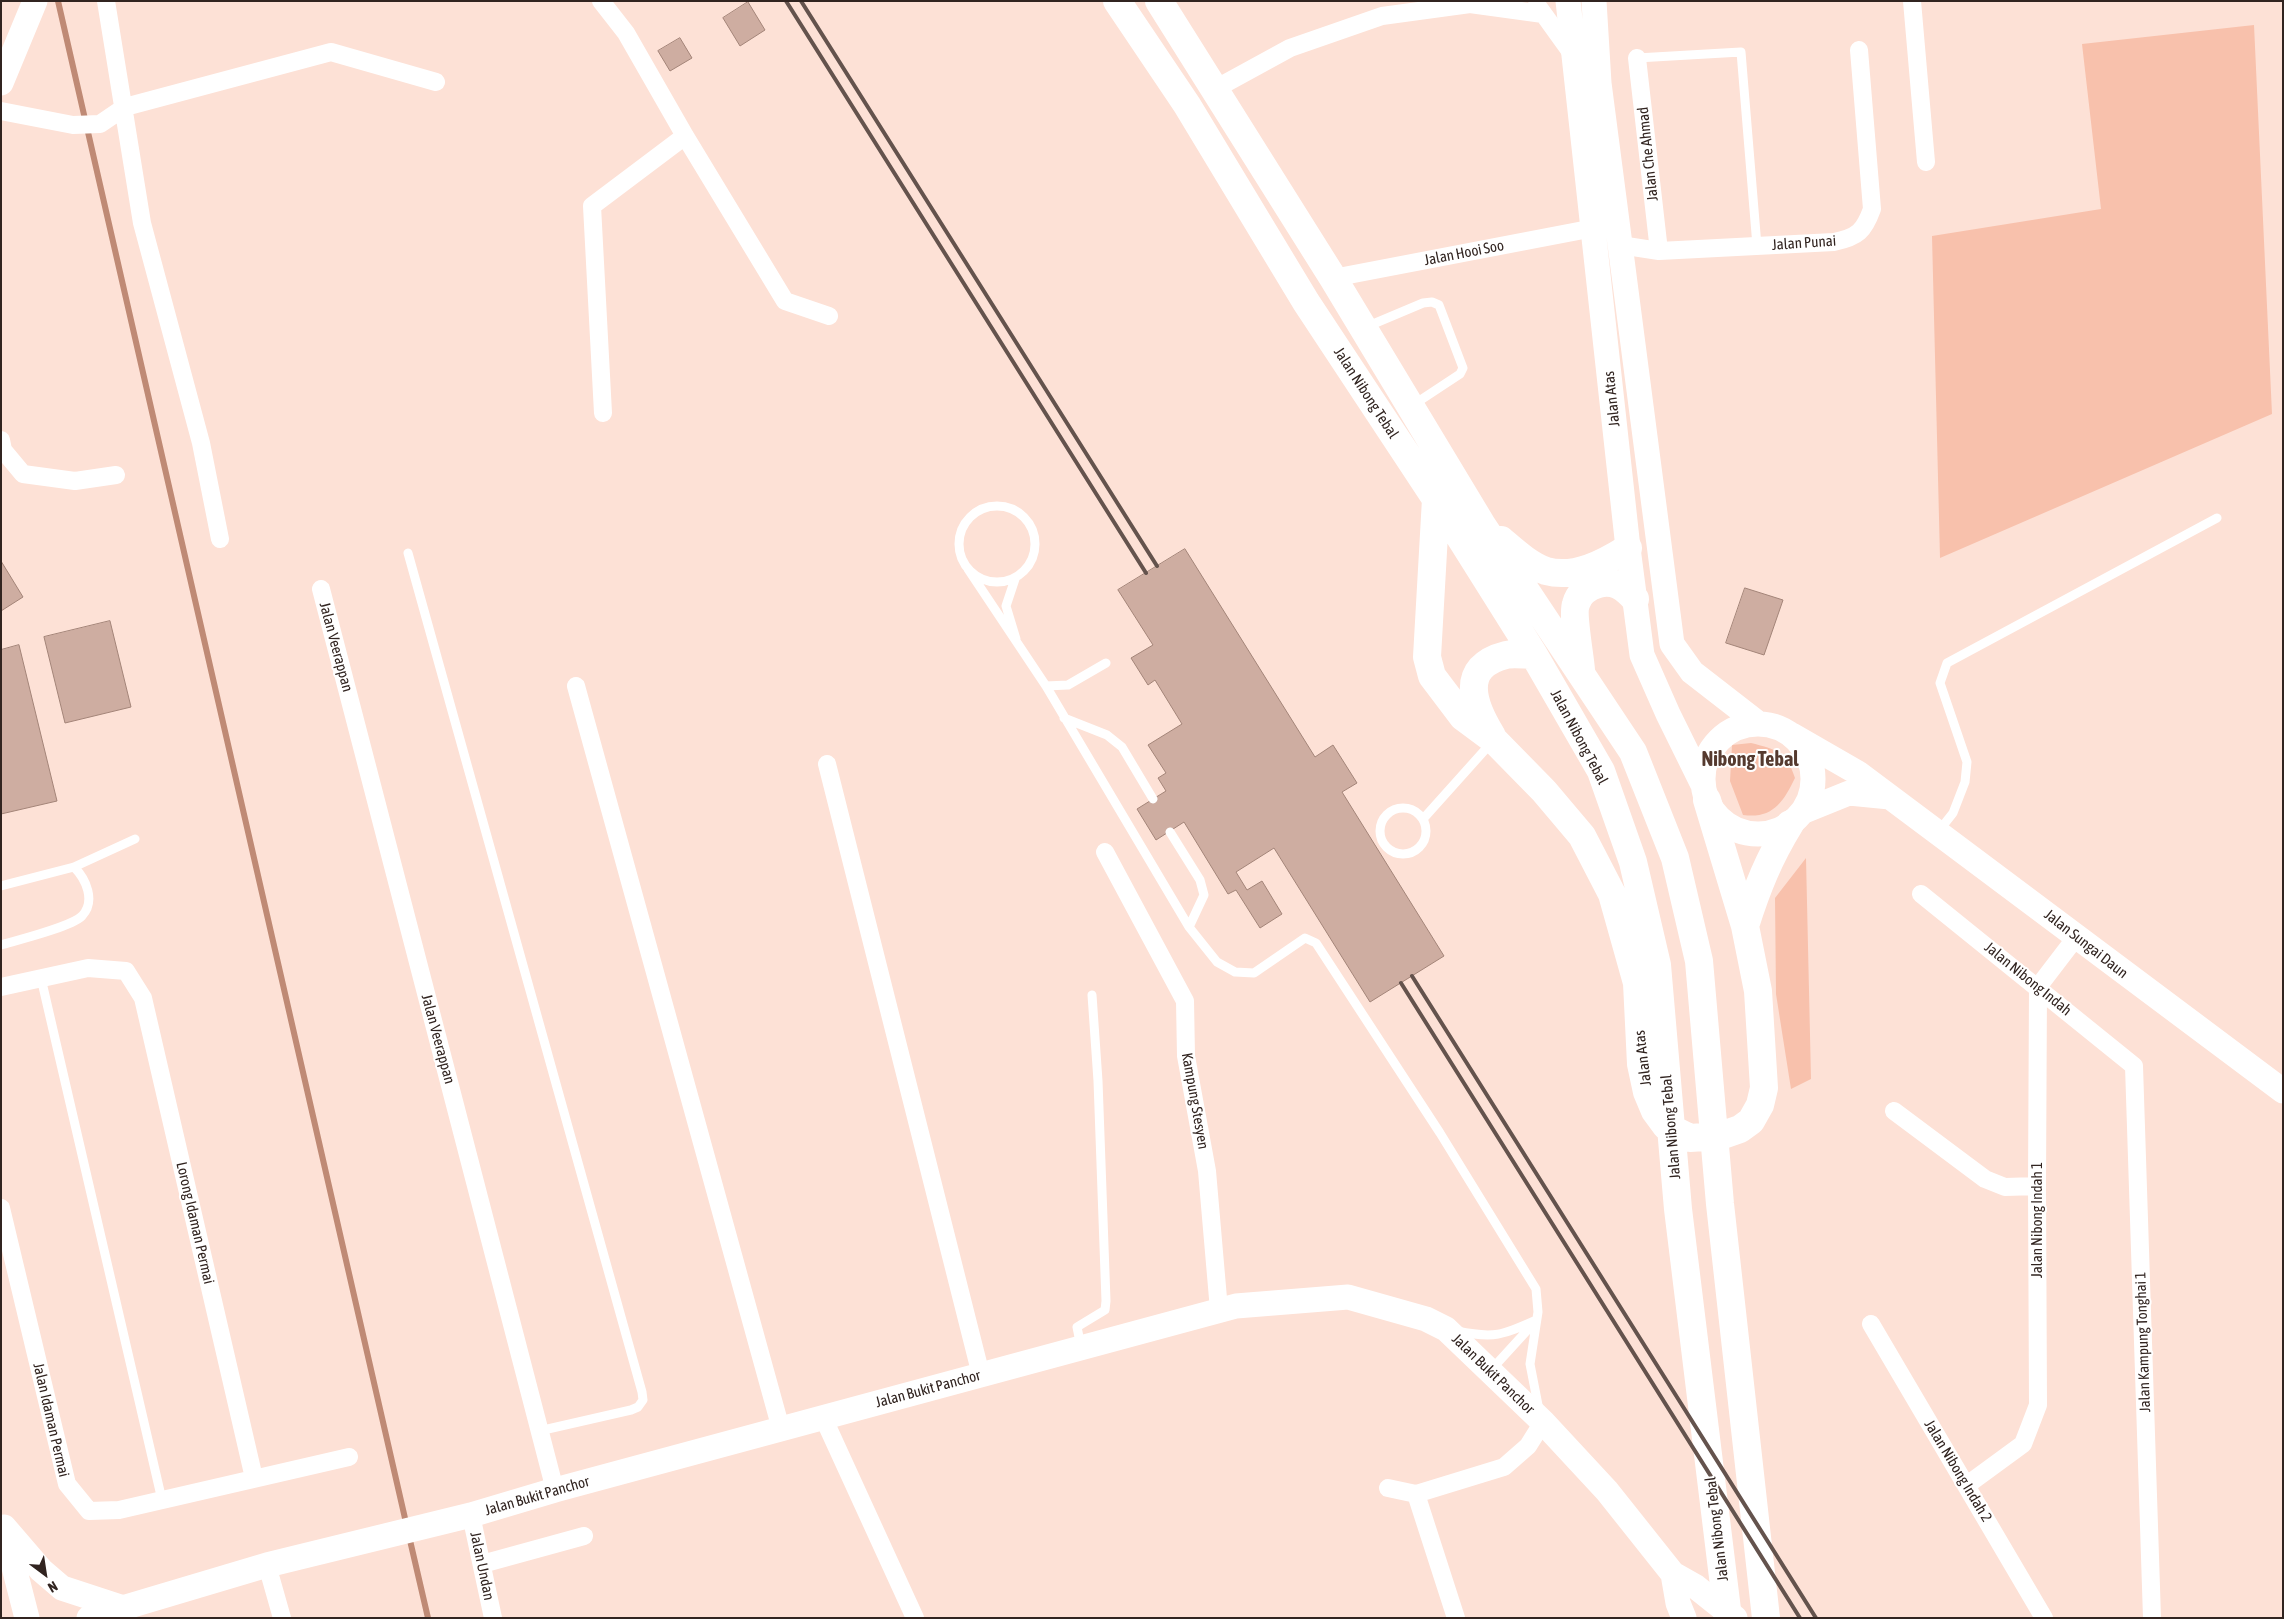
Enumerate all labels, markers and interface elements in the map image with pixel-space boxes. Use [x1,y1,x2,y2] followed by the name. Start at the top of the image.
[1634,106,1662,202] street label: Jalan Che Ahmad
[1771,232,1837,254] street label: Jalan Punai
[1423,236,1505,270] street label: Jalan Hooi Soo
[1330,344,1402,442] street label: Jalan Nibong Tebal
[1600,370,1624,428] street label: Jalan Atas
[315,600,357,694] street label: Jalan Veerappan
[1546,686,1612,788] street label: Jalan Nibong Tebal
[1701,748,1799,772] district label: Nibong Tebal
[2041,906,2131,982] street label: Jalan Sungai Daun
[1981,938,2075,1020] street label: Jalan Nibong Indah
[417,992,459,1086] street label: Jalan Veerappan
[1631,1029,1655,1087] street label: Jalan Atas
[1178,1051,1212,1151] street label: Kampung Stesyen
[1657,1074,1685,1180] street label: Jalan Nibong Tebal
[172,1160,218,1286] street label: Lorong Idaman Permai
[2028,1162,2046,1278] street label: Jalan Nibong Indah 1
[2132,1272,2154,1412] street label: Jalan Kampung Tonghai 1
[1448,1330,1538,1418] street label: Jalan Bukit Panchor
[29,1361,73,1479] street label: Jalan Idaman Permai
[874,1366,982,1412] street label: Jalan Bukit Panchor
[1920,1417,1996,1525] street label: Jalan Nibong Indah 2
[483,1472,591,1520] street label: Jalan Bukit Panchor
[1702,1476,1732,1582] street label: Jalan Nibong Tebal
[466,1530,498,1602] street label: Jalan Undan
[20,1549,70,1599] north arrow
[45,1578,60,1596] text: N

